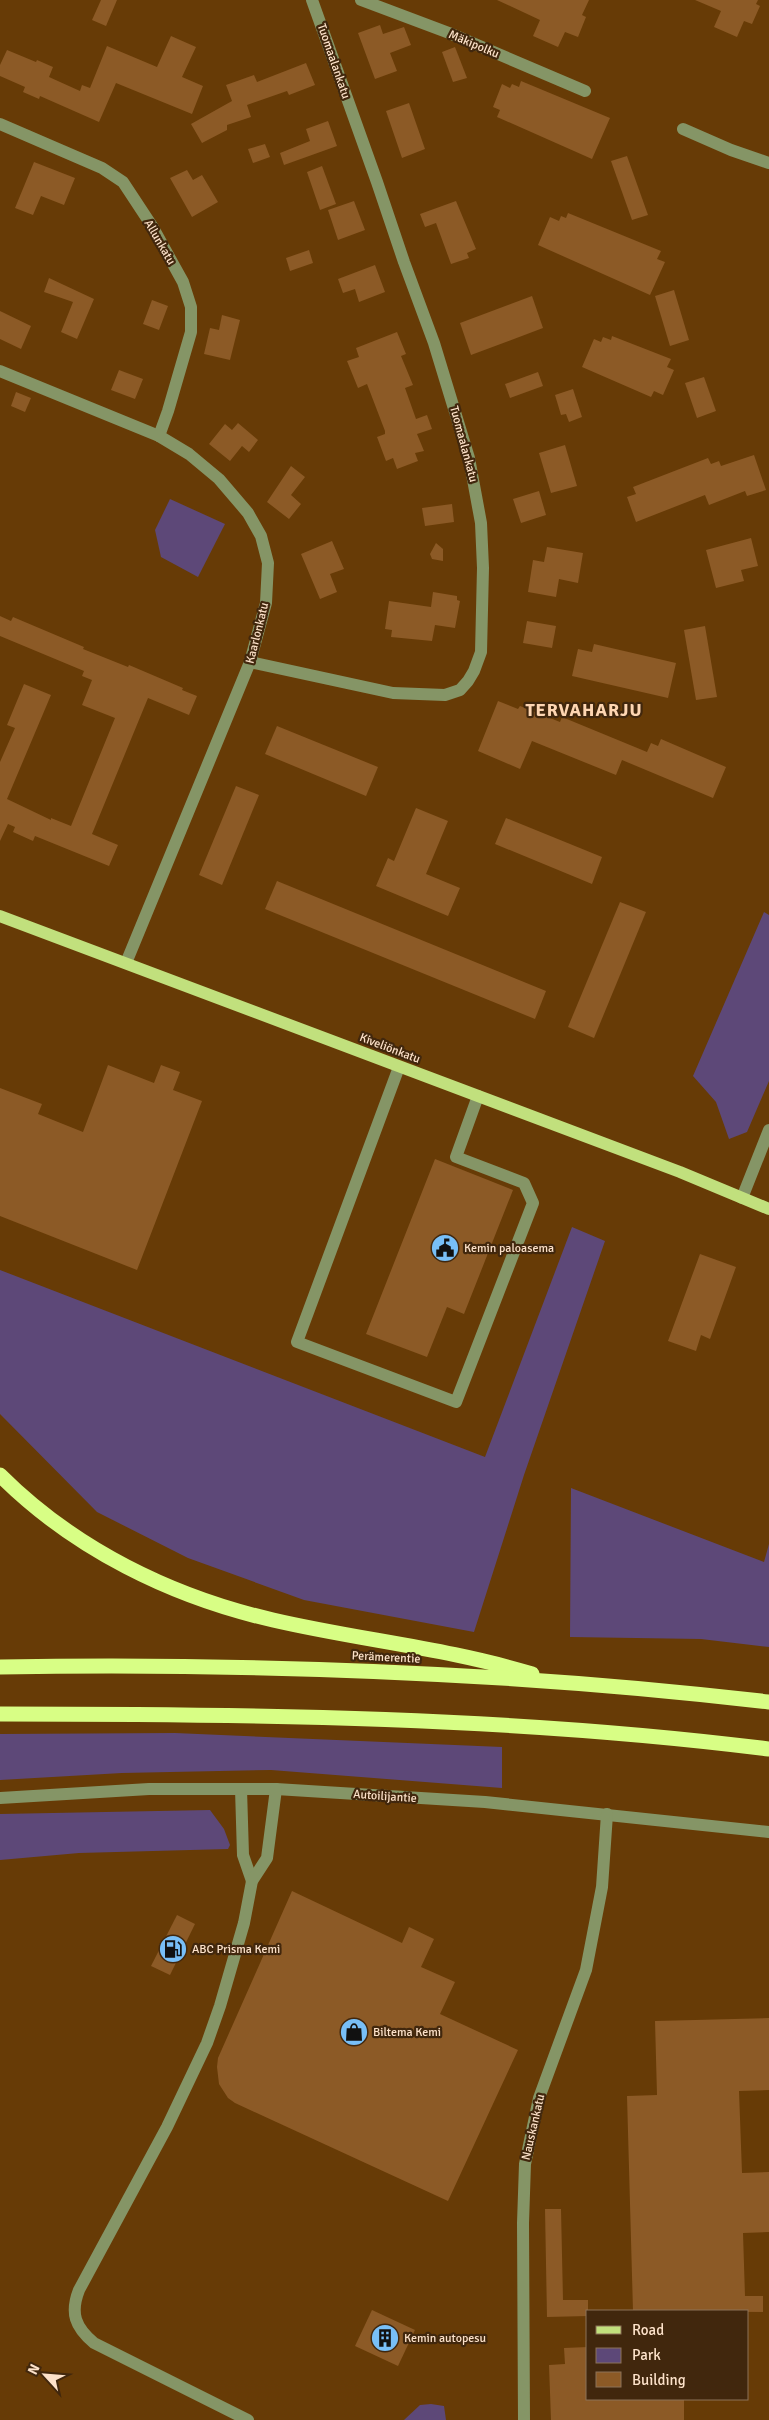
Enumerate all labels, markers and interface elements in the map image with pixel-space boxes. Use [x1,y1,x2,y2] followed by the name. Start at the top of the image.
[314,22,353,101] street label: Tuomaalankatu
[446,27,501,62] street label: Mäkipolku
[141,217,179,268] street label: Allunkatu
[446,404,481,484] street label: Tuomaalankatu
[243,601,272,665] street label: Kaarlonkatu
[525,699,643,721] district label: TERVAHARJU
[357,1030,422,1067] street label: Kiveliönkatu
[430,1233,460,1263] public building icon: Kemin paloasema
[464,1241,554,1256] place label: Kemin paloasema
[351,1648,421,1667] street label: Perämerentie
[353,1787,417,1806] street label: Autoilijantie
[158,1934,188,1964] fuel station icon: ABC Prisma Kemi
[192,1942,280,1957] place label: ABC Prisma Kemi
[339,2017,369,2047] shop icon: Biltema Kemi
[373,2025,441,2040] place label: Biltema Kemi
[519,2093,548,2162] street label: Nauskankatu
[586,2310,749,2400] legend
[632,2321,664,2339] text: Road
[370,2323,400,2353] building icon: Kemin autopesu
[404,2331,486,2346] place label: Kemin autopesu
[632,2346,661,2364] text: Park
[20,2350,70,2400] north arrow
[24,2361,44,2378] text: N
[632,2371,686,2389] text: Building

